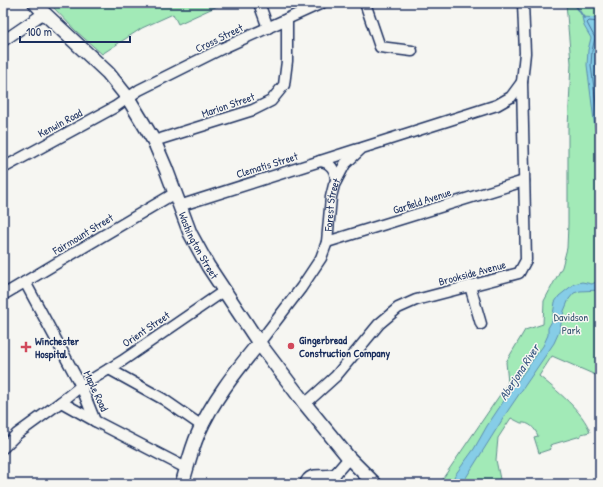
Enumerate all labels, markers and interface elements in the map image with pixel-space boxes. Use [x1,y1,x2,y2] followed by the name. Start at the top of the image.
[20,18,130,44] scale bar
[193,20,245,56] street label: Cross Street
[26,23,52,40] text: 100 m
[200,89,257,121] street label: Marion Street
[35,105,85,140] street label: Kenwin Road
[234,149,300,181] street label: Clematis Street
[321,176,343,233] street label: Forest Street
[391,185,453,217] street label: Garfield Avenue
[49,210,116,258] street label: Fairmount Street
[176,210,222,282] street label: Washington Street
[437,257,508,289] street label: Brookside Avenue
[120,308,173,350] street label: Orient Street
[554,310,588,337] park label: Davidson Park
[299,333,390,361] place label: Gingerbread Construction Company
[35,334,80,362] place label: Winchester Hospital
[495,340,544,403] water label: Aberjona River
[20,341,32,353] marker: Winchester Hospital
[286,341,296,351] marker: Gingerbread Construction Company
[80,368,112,414] street label: Maple Road

